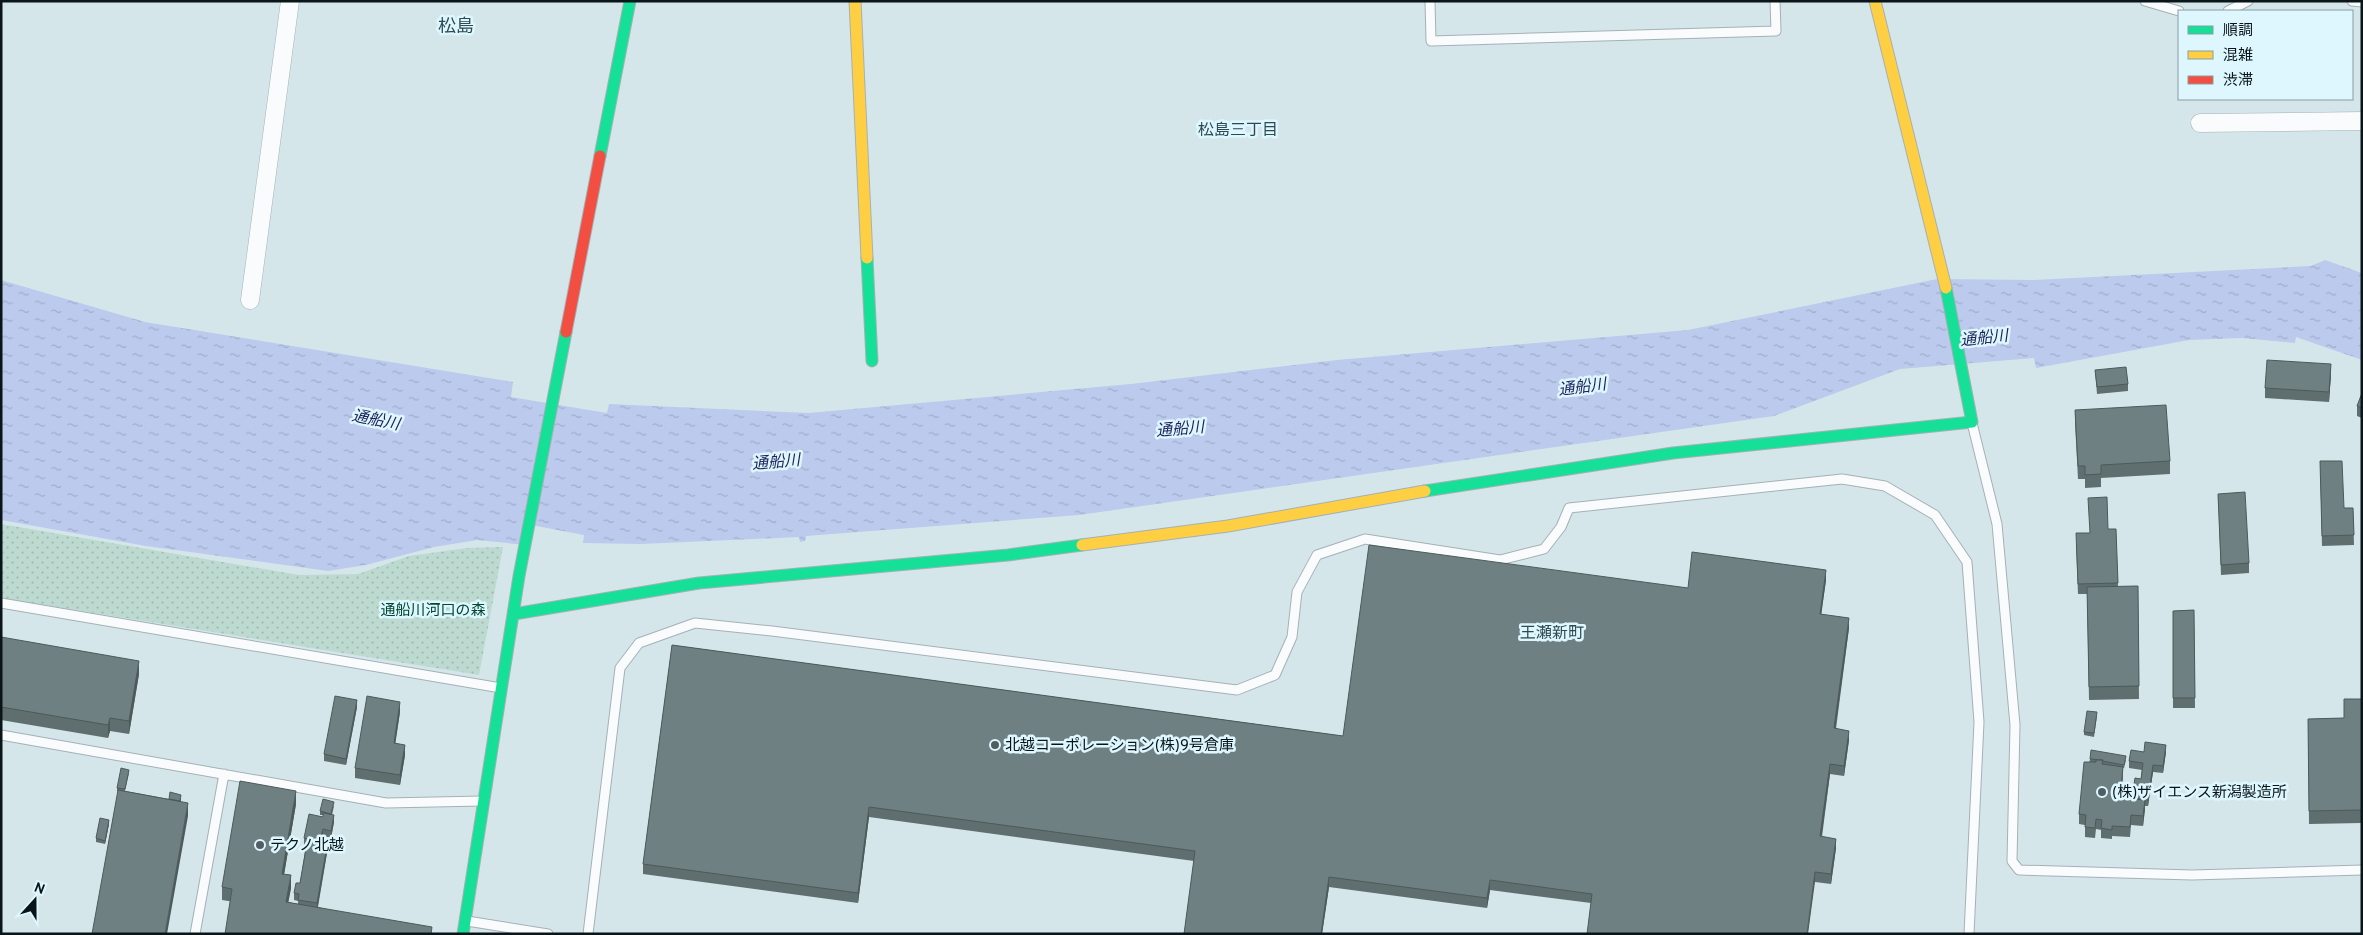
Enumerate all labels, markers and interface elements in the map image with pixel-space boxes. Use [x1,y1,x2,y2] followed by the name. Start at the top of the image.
[2178,10,2353,100] legend
[438,16,474,39] district label: 松島
[2223,22,2253,41] text: 順調
[2223,47,2253,66] text: 混雑
[2223,72,2253,91] text: 渋滞
[1198,121,1278,141] district label: 松島三丁目
[1959,326,2011,351] water label: 通船川
[1557,375,1609,401] water label: 通船川
[350,407,403,436] water label: 通船川
[1155,418,1207,442] water label: 通船川
[751,451,803,475] water label: 通船川
[380,602,486,621] park label: 通船川河口の森
[1520,624,1584,644] district label: 王瀬新町
[1005,736,1234,756] place label: 北越コーポレーション(株)9号倉庫
[989,739,1001,751] marker: 北越コーポレーション(株)9号倉庫
[2112,784,2287,803] place label: (株)ザイエンス新潟製造所
[2096,786,2108,798] marker: (株)ザイエンス新潟製造所
[270,836,344,856] place label: テクノ北越
[254,839,266,851] marker: テクノ北越
[10,875,60,925] north arrow
[31,880,47,899] text: N

